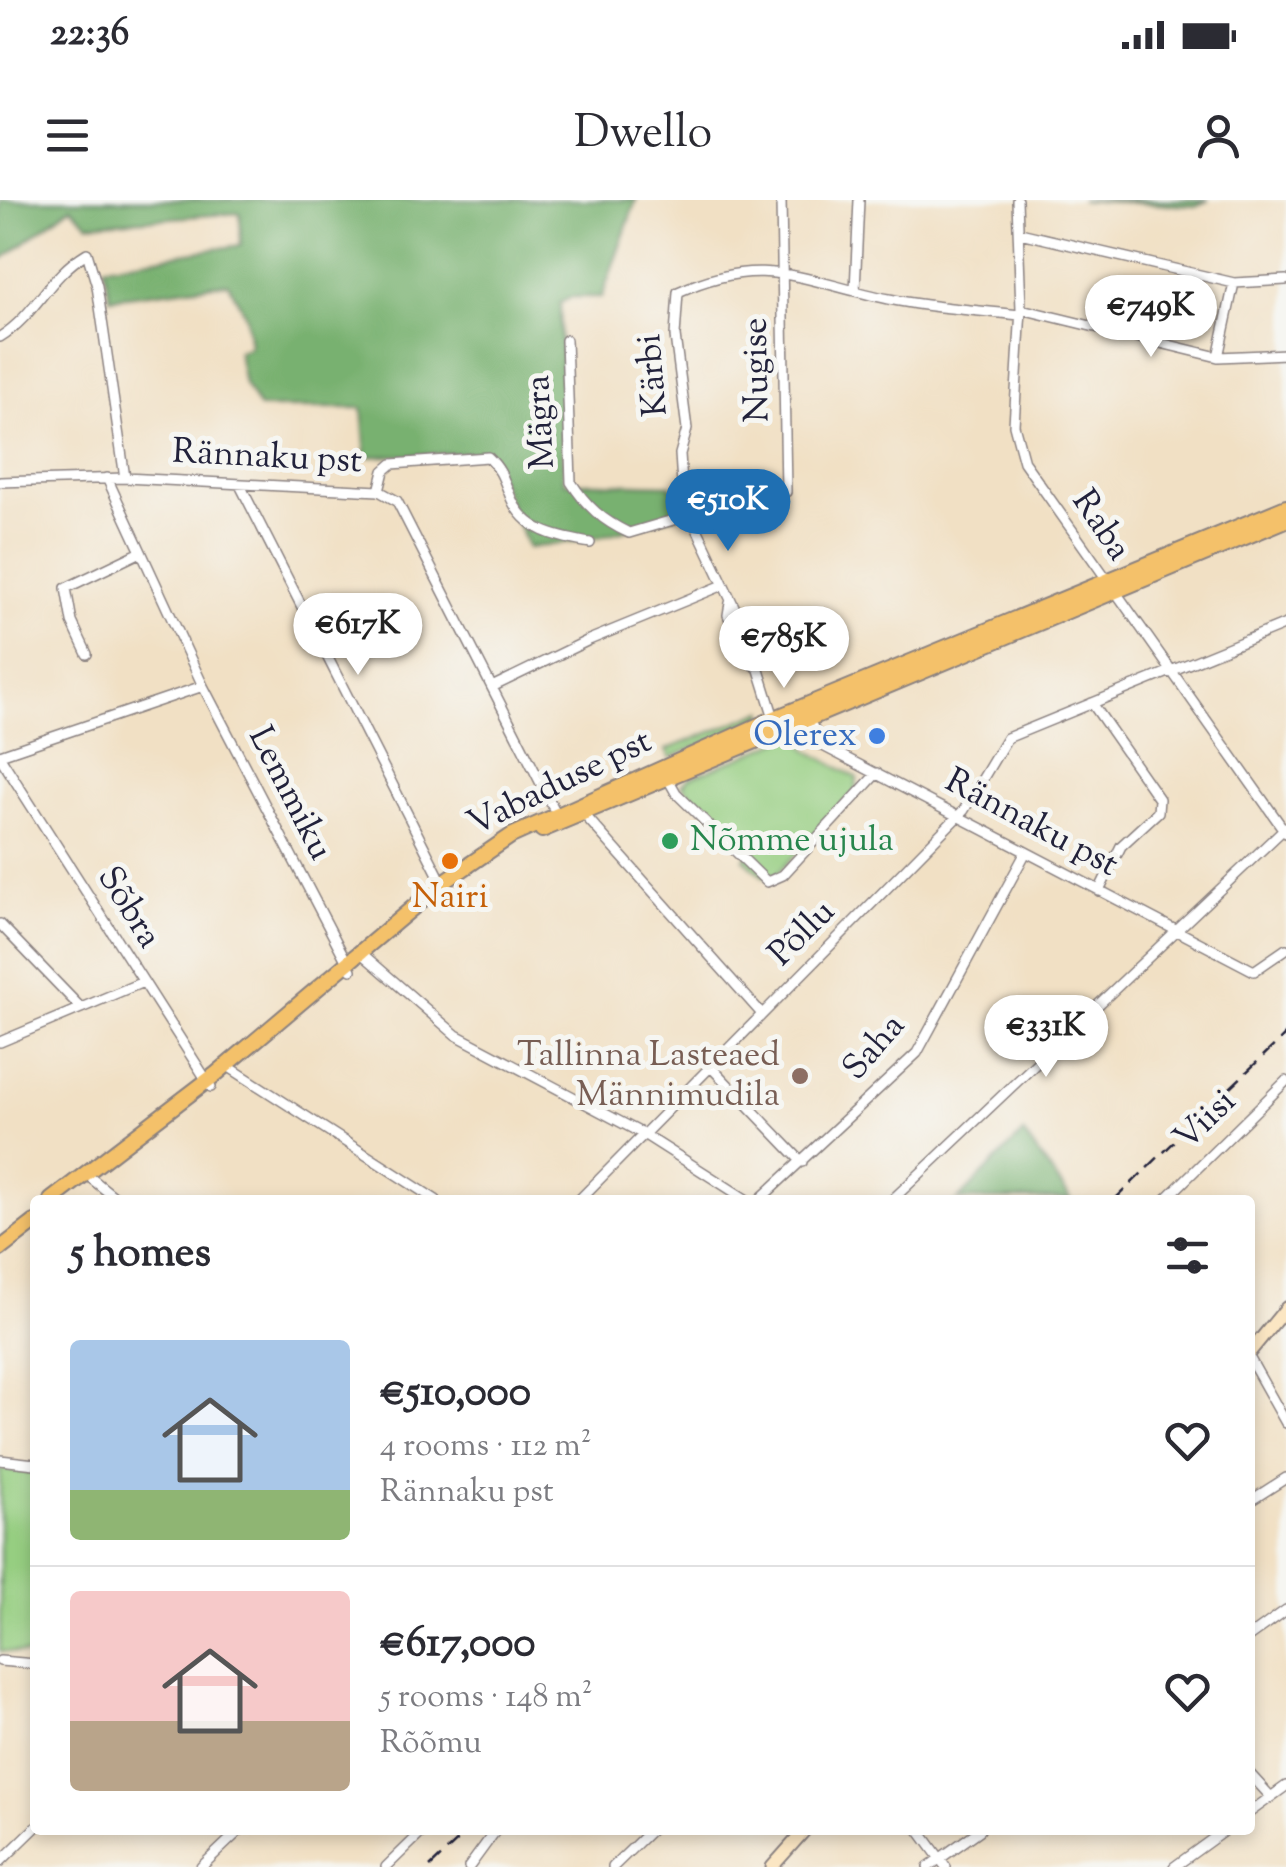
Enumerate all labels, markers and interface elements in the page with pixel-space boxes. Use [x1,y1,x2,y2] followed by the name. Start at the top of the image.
[50,8,129,62] text: 22:36
[574,103,712,168] text: Dwello
[40,108,95,163] icon: menu
[1191,108,1246,163] icon: person
[1081,275,1221,360] pin: €749K
[1107,284,1195,330] text: €749K
[732,317,784,423] street label: Nugise
[625,331,683,418] street label: Kärbi
[514,374,570,470] street label: Mägra
[171,428,363,488] street label: Rännaku pst
[658,469,798,554] pin: €510K
[687,478,769,524] text: €510K
[1058,480,1142,572] street label: Raba
[288,593,428,678] pin: €617K
[315,602,401,648] text: €617K
[714,606,854,691] pin: €785K
[741,615,827,661] text: €785K
[753,711,857,762] place label: Olerex
[459,717,661,851] street label: Vabaduse pst
[234,718,344,870] street label: Lemmiku
[866,725,888,747] marker: Olerex
[935,757,1127,891] street label: Rännaku pst
[690,816,894,867] place label: Nõmme ujula
[659,830,681,852] marker: Nõmme ujula
[439,850,461,872] marker: Nairi
[83,857,173,959] street label: Sõbra
[412,873,488,924] place label: Nairi
[758,889,848,979] street label: Põllu
[976,995,1116,1080] pin: €331K
[832,1003,918,1093] street label: Saha
[1006,1004,1086,1050] text: €331K
[517,1031,780,1122] place label: Tallinna Lasteaed Männimudila
[789,1065,811,1087] marker: Tallinna Lasteaed Männimudila
[1163,1078,1249,1164] street label: Viisi
[70,1225,211,1285] text: 5 homes
[1160,1228,1215,1283] icon: filters
[380,1364,531,1424] text: €510,000
[150,1380,270,1500] icon: home
[1160,1413,1215,1468] icon: heart
[380,1424,592,1470] text: 4 rooms · 112 m²
[380,1470,554,1516] text: Rännaku pst
[380,1615,536,1675] text: €617,000
[150,1631,270,1751] icon: home
[1160,1664,1215,1719] icon: heart
[380,1675,593,1721] text: 5 rooms · 148 m²
[380,1721,482,1767] text: Rõõmu

